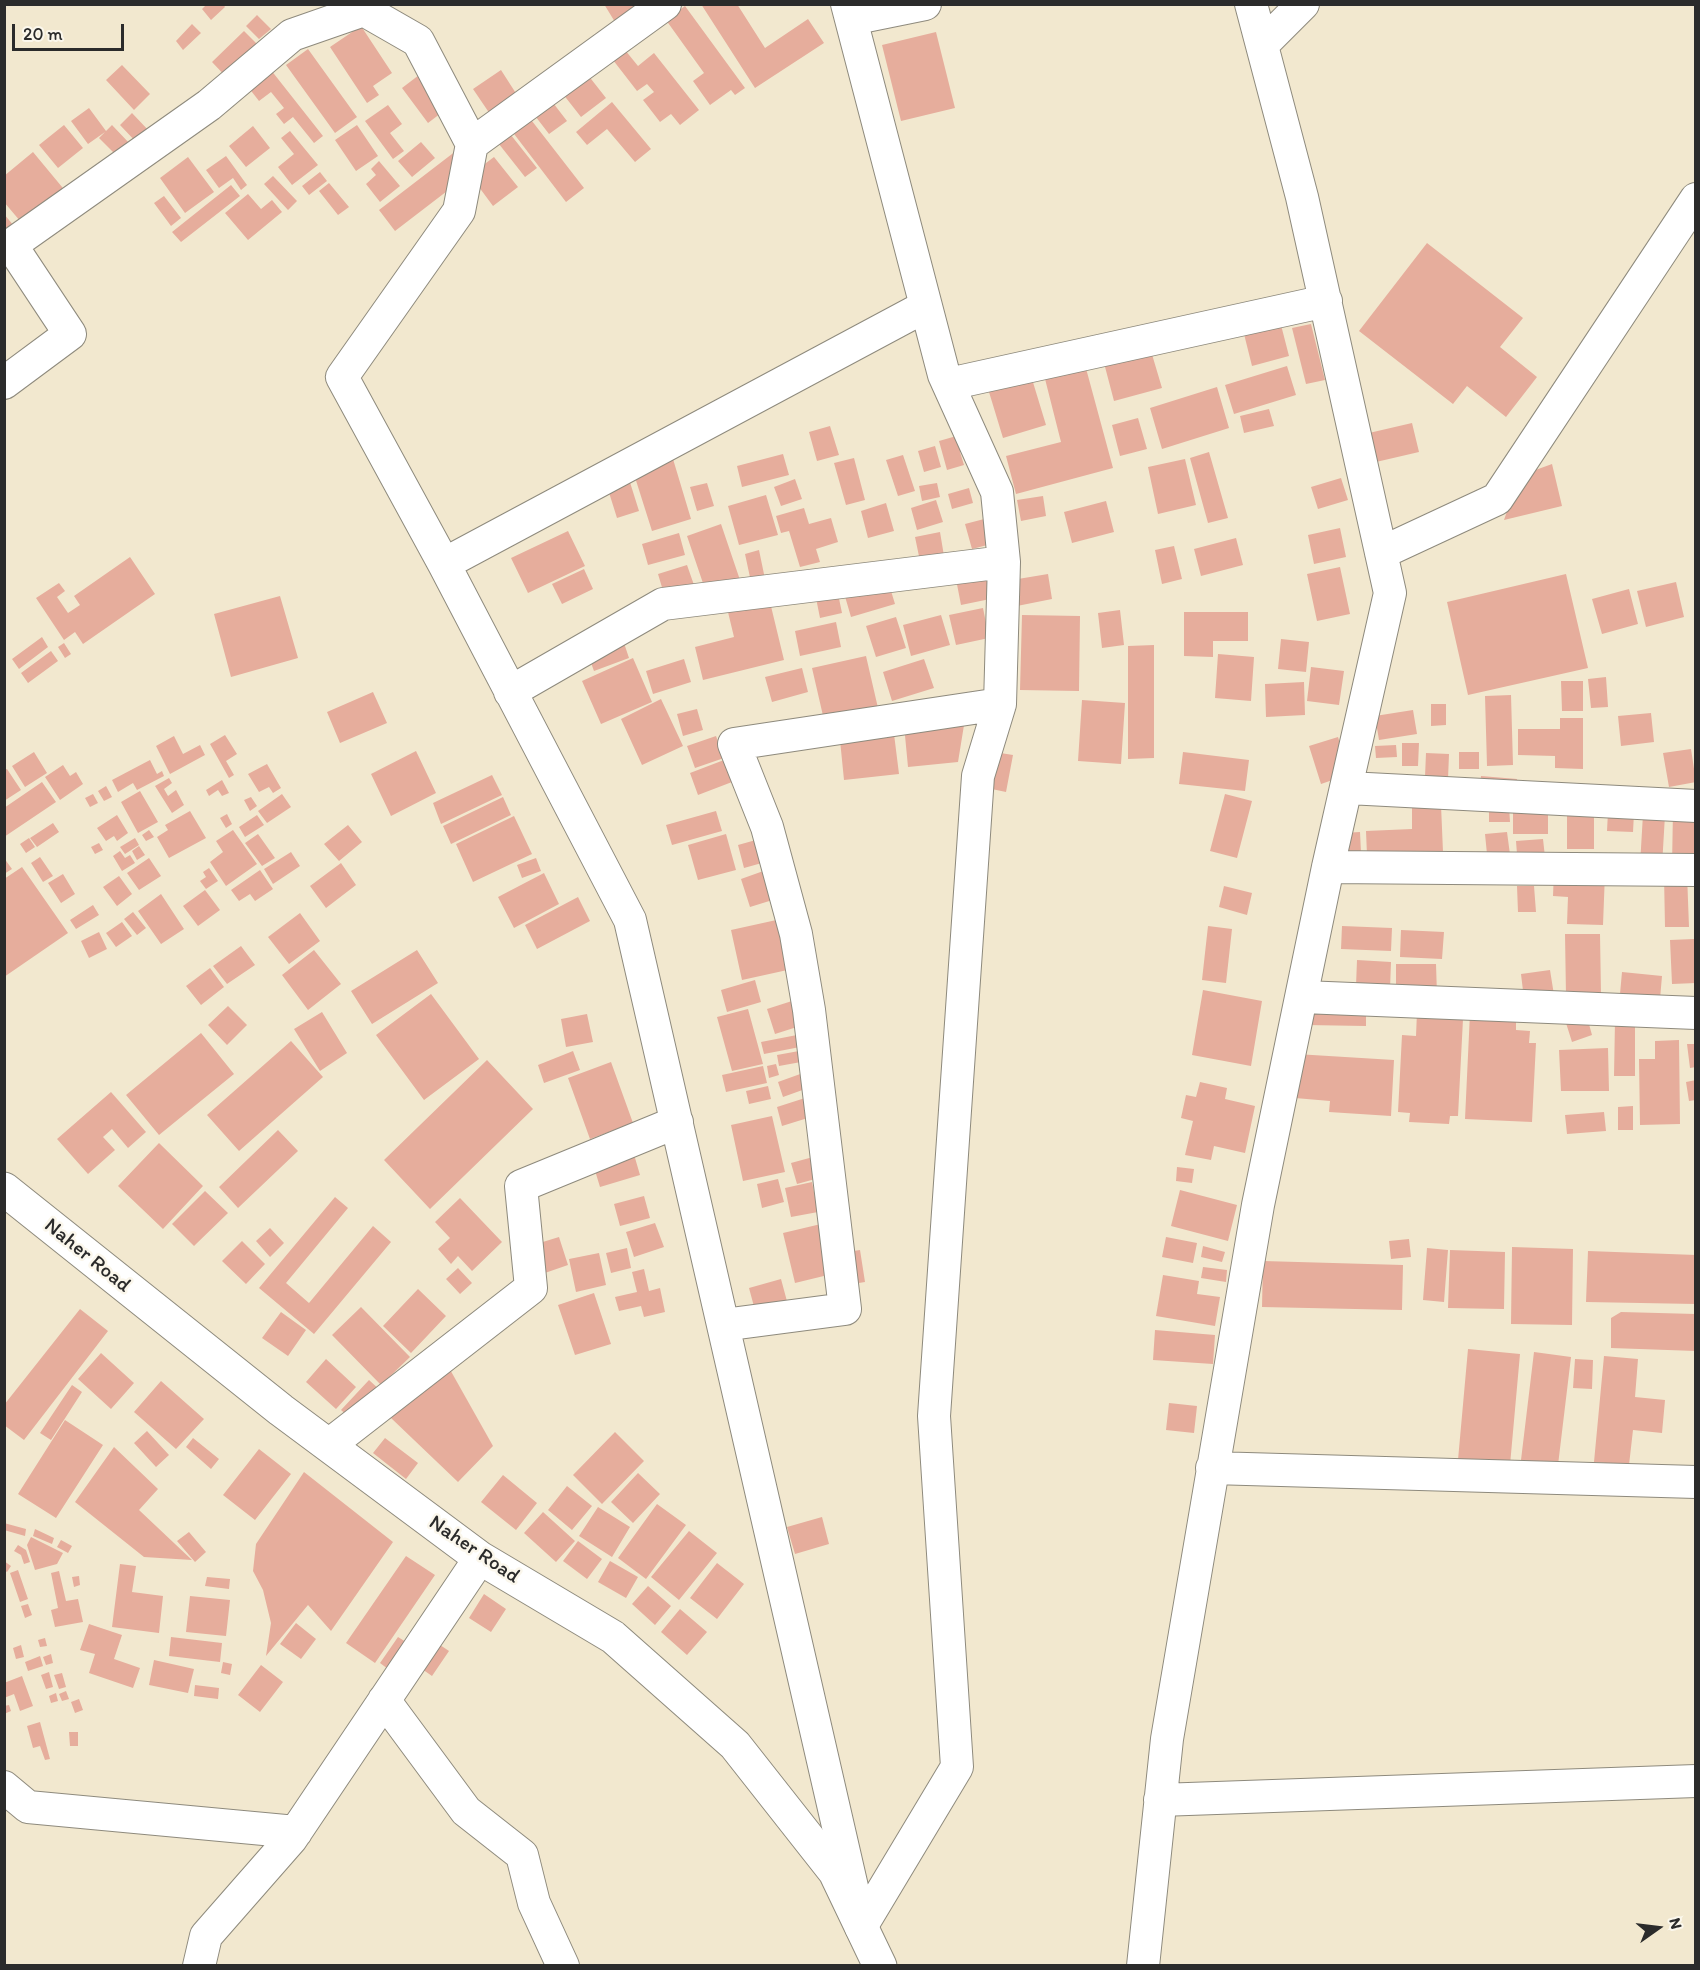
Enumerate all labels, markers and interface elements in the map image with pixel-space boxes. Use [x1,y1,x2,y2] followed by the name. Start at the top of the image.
[15,12,128,50] scale bar
[23,23,63,45] text: 20 m
[39,1213,135,1299] street label: Naher Road
[424,1510,524,1590] street label: Naher Road
[1628,1898,1688,1958] north arrow
[1665,1916,1686,1931] text: N

